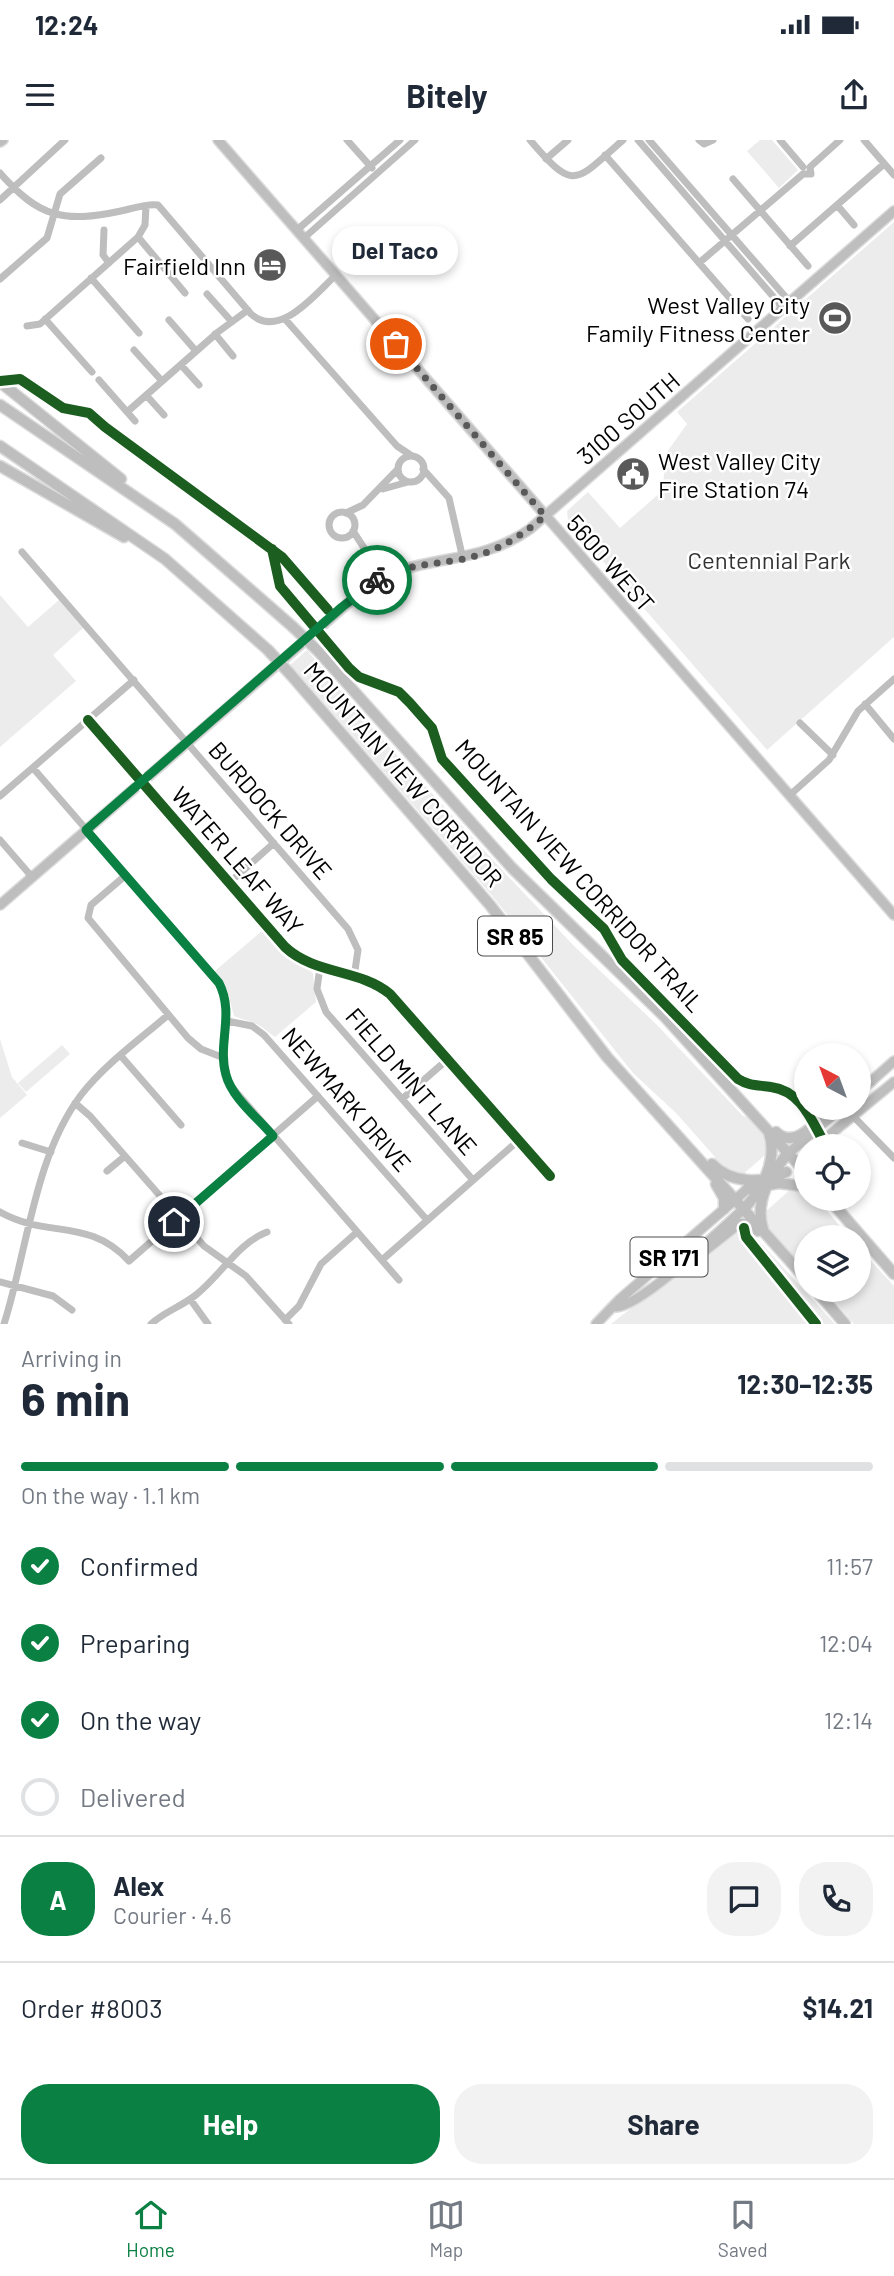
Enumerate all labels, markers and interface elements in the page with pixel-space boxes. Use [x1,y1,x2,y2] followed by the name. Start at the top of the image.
[35,9,99,40] text: 12:24
[21,76,59,114] icon: menu
[406,76,488,114] text: Bitely
[835,76,873,114] icon: share
[333,225,459,274] callout: Del Taco
[352,236,438,264] text: Del Taco
[251,246,289,284] hotel icon: Fairfield Inn
[123,251,246,280] place label: Fairfield Inn
[586,290,810,347] place label: West Valley City Family Fitness Center
[816,299,854,337] sports icon: West Valley City Family Fitness Center
[366,314,426,374] pin
[377,325,415,363] icon: bag
[571,366,685,470] street label: 3100 SOUTH
[658,446,821,503] place label: West Valley City Fire Station 74
[614,455,652,493] public building icon: West Valley City Fire Station 74
[561,509,661,617] street label: 5600 WEST
[342,545,412,615] courier
[687,545,851,574] park label: Centennial Park
[358,561,396,599] icon: bike
[298,656,510,892] street label: MOUNTAIN VIEW CORRIDOR
[450,733,710,1017] street label: MOUNTAIN VIEW CORRIDOR TRAIL
[203,735,339,885] street label: BURDOCK DRIVE
[166,780,310,940] street label: WATER LEAF WAY
[478,916,552,956] road number: SR 85
[340,1002,484,1160] street label: FIELD MINT LANE
[276,1021,418,1177] street label: NEWMARK DRIVE
[794,1043,872,1120] north arrow
[794,1043,871,1302] map controls
[794,1134,871,1211] button: locate
[144,1192,204,1252] pin
[155,1203,193,1241] icon: home
[794,1225,871,1302] button: layers
[630,1238,708,1276] road number: SR 171
[21,1344,122,1372] text: Arriving in
[737,1368,873,1399] text: 12:30–12:35
[21,1370,130,1425] text: 6 min
[21,1481,200,1509] text: On the way · 1.1 km
[21,1547,59,1585] icon: check
[80,1550,199,1581] text: Confirmed
[826,1552,873,1580] text: 11:57
[21,1624,59,1662] icon: check
[80,1627,190,1658] text: Preparing
[819,1629,873,1657] text: 12:04
[21,1701,59,1739] icon: check
[80,1704,201,1735] text: On the way
[824,1706,873,1734] text: 12:14
[80,1781,186,1812] text: Delivered
[707,1862,781,1936] button: chat
[799,1862,873,1936] button: phone
[113,1870,164,1901] text: Alex
[49,1884,67,1915] text: A
[113,1901,232,1929] text: Courier · 4.6
[21,1992,163,2023] text: Order #8003
[803,1992,873,2023] text: $14.21
[21,2084,440,2164] button: Help
[454,2084,873,2164] button: Share
[126,2196,175,2261] tab: Home
[427,2196,465,2261] tab: Map
[718,2196,768,2261] tab: Saved

